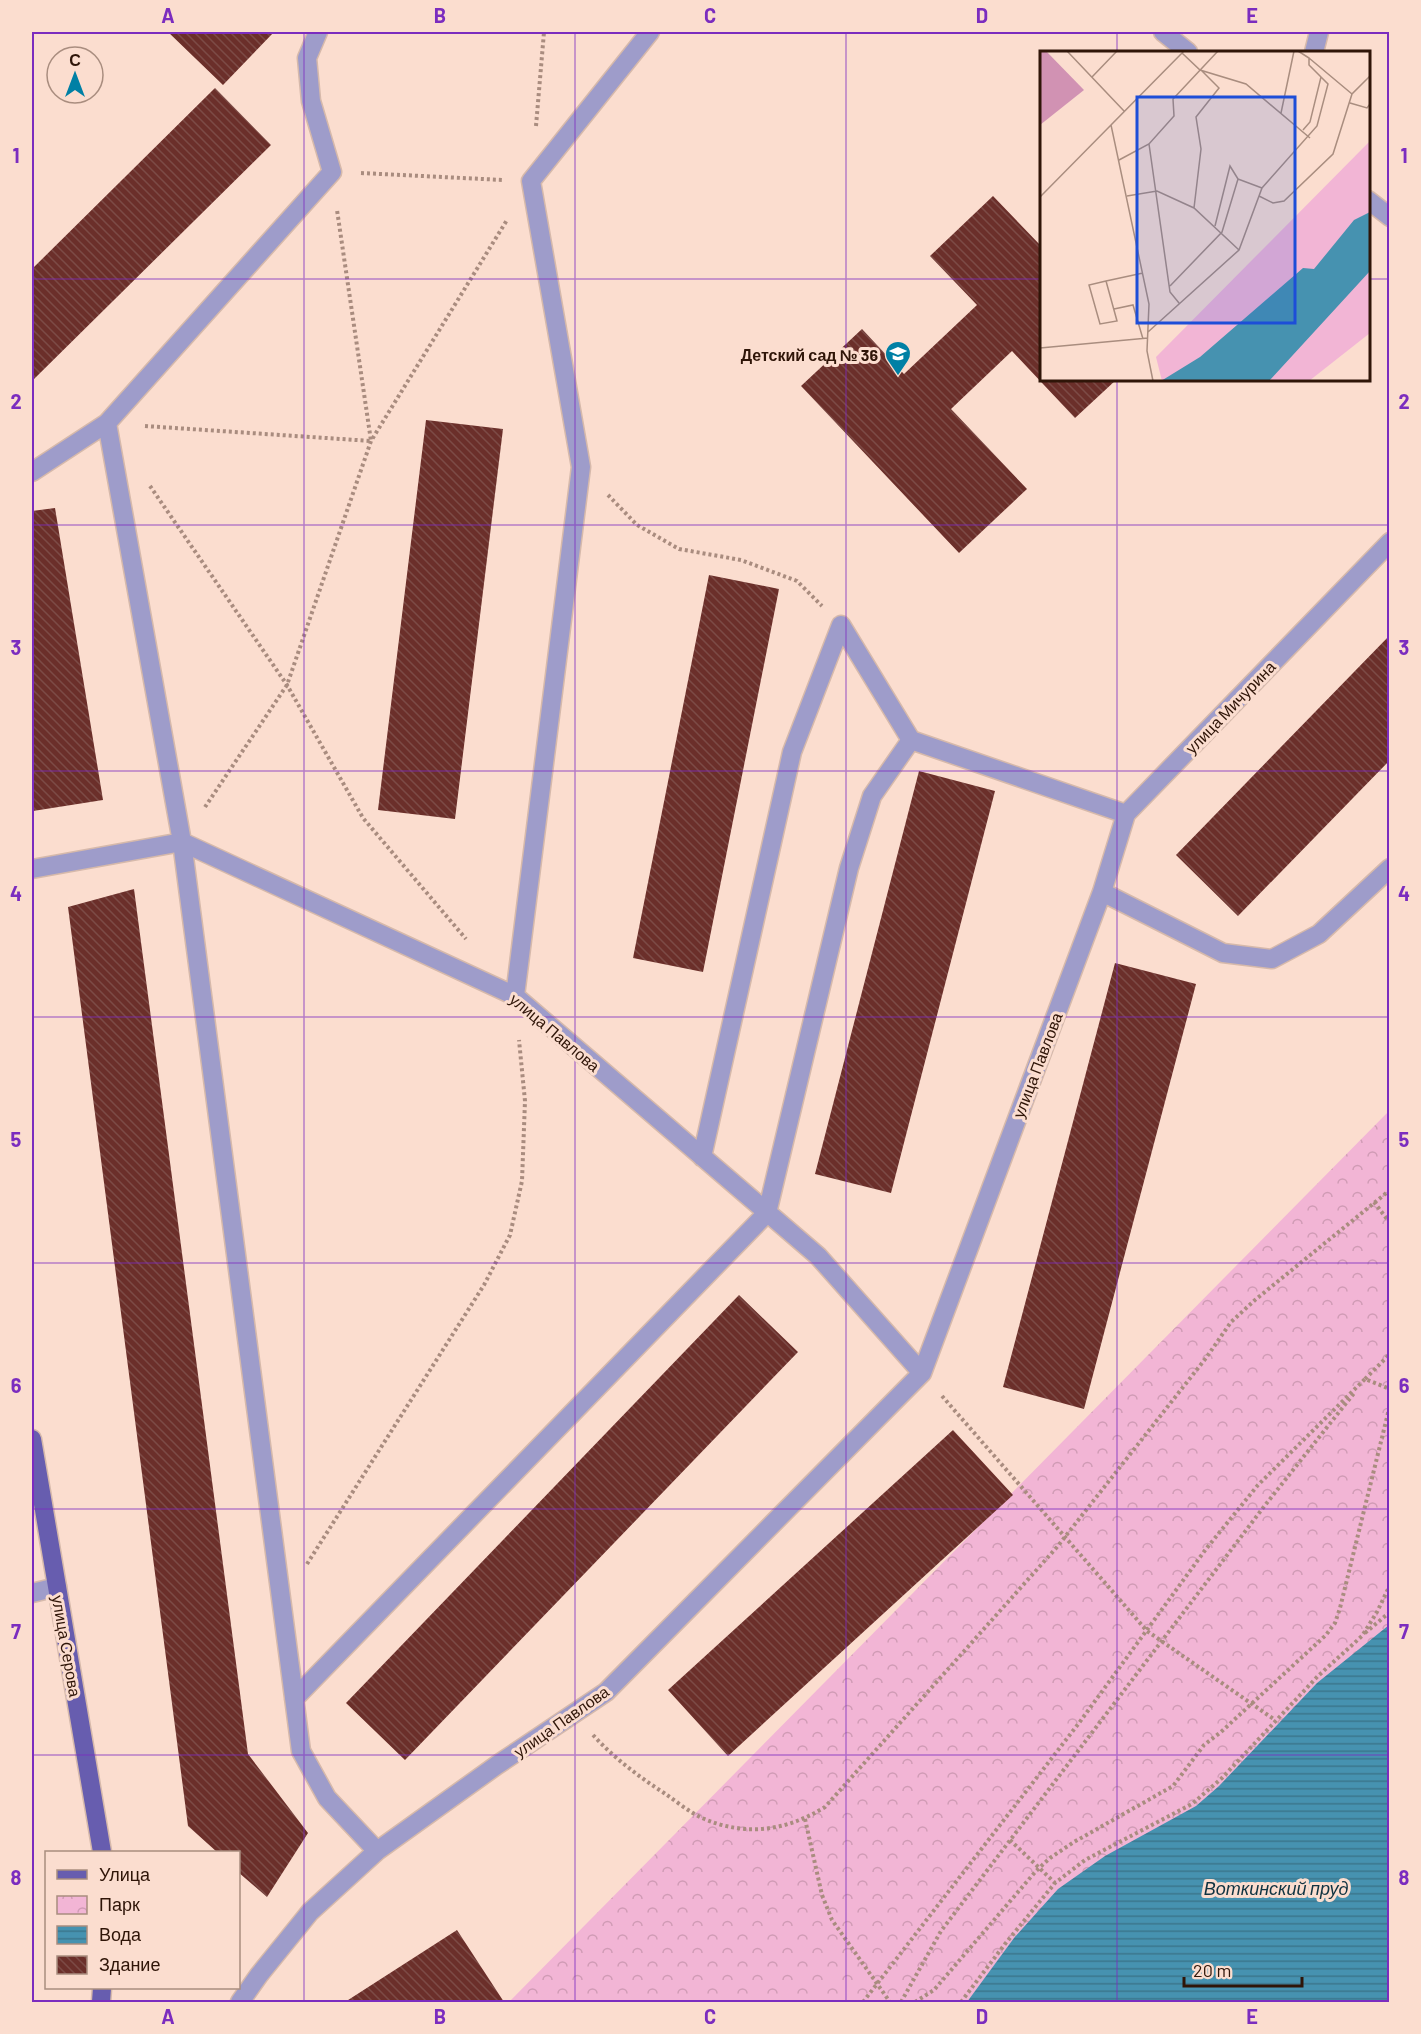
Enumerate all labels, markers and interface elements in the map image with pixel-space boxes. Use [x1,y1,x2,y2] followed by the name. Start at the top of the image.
[161,3,175,27] text: A
[434,3,446,27] text: B
[704,3,716,27] text: C
[976,3,988,27] text: D
[1246,3,1258,27] text: E
[45,45,105,105] north arrow
[69,50,81,69] text: С
[1040,51,1370,381] inset map
[12,143,20,167] text: 1
[1400,143,1408,167] text: 1
[883,339,913,377] school or university icon: Детский сад № 36
[741,345,878,364] place label: Детский сад № 36
[10,389,22,413] text: 2
[1398,389,1410,413] text: 2
[11,635,21,659] text: 3
[1399,635,1409,659] text: 3
[1181,657,1279,757] street label: улица Мичурина
[10,881,22,905] text: 4
[1398,881,1410,905] text: 4
[506,989,604,1075] street label: улица Павлова
[1008,1010,1066,1120] street label: улица Павлова
[11,1127,22,1151] text: 5
[1399,1127,1410,1151] text: 5
[11,1373,22,1397] text: 6
[1399,1373,1410,1397] text: 6
[49,1594,85,1698] street label: улица Серова
[11,1619,21,1643] text: 7
[1399,1619,1409,1643] text: 7
[510,1681,612,1761] street label: улица Павлова
[45,1851,240,1989] legend
[99,1863,151,1885] text: Улица
[11,1865,22,1889] text: 8
[1399,1865,1410,1889] text: 8
[1204,1877,1348,1899] water label: Воткинский пруд
[99,1893,140,1915] text: Парк
[99,1923,142,1945] text: Вода
[1184,1950,1302,1988] scale bar
[99,1953,160,1975] text: Здание
[1193,1959,1231,1981] text: 20 m
[161,2004,175,2028] text: A
[434,2004,446,2028] text: B
[704,2004,716,2028] text: C
[976,2004,988,2028] text: D
[1246,2004,1258,2028] text: E

